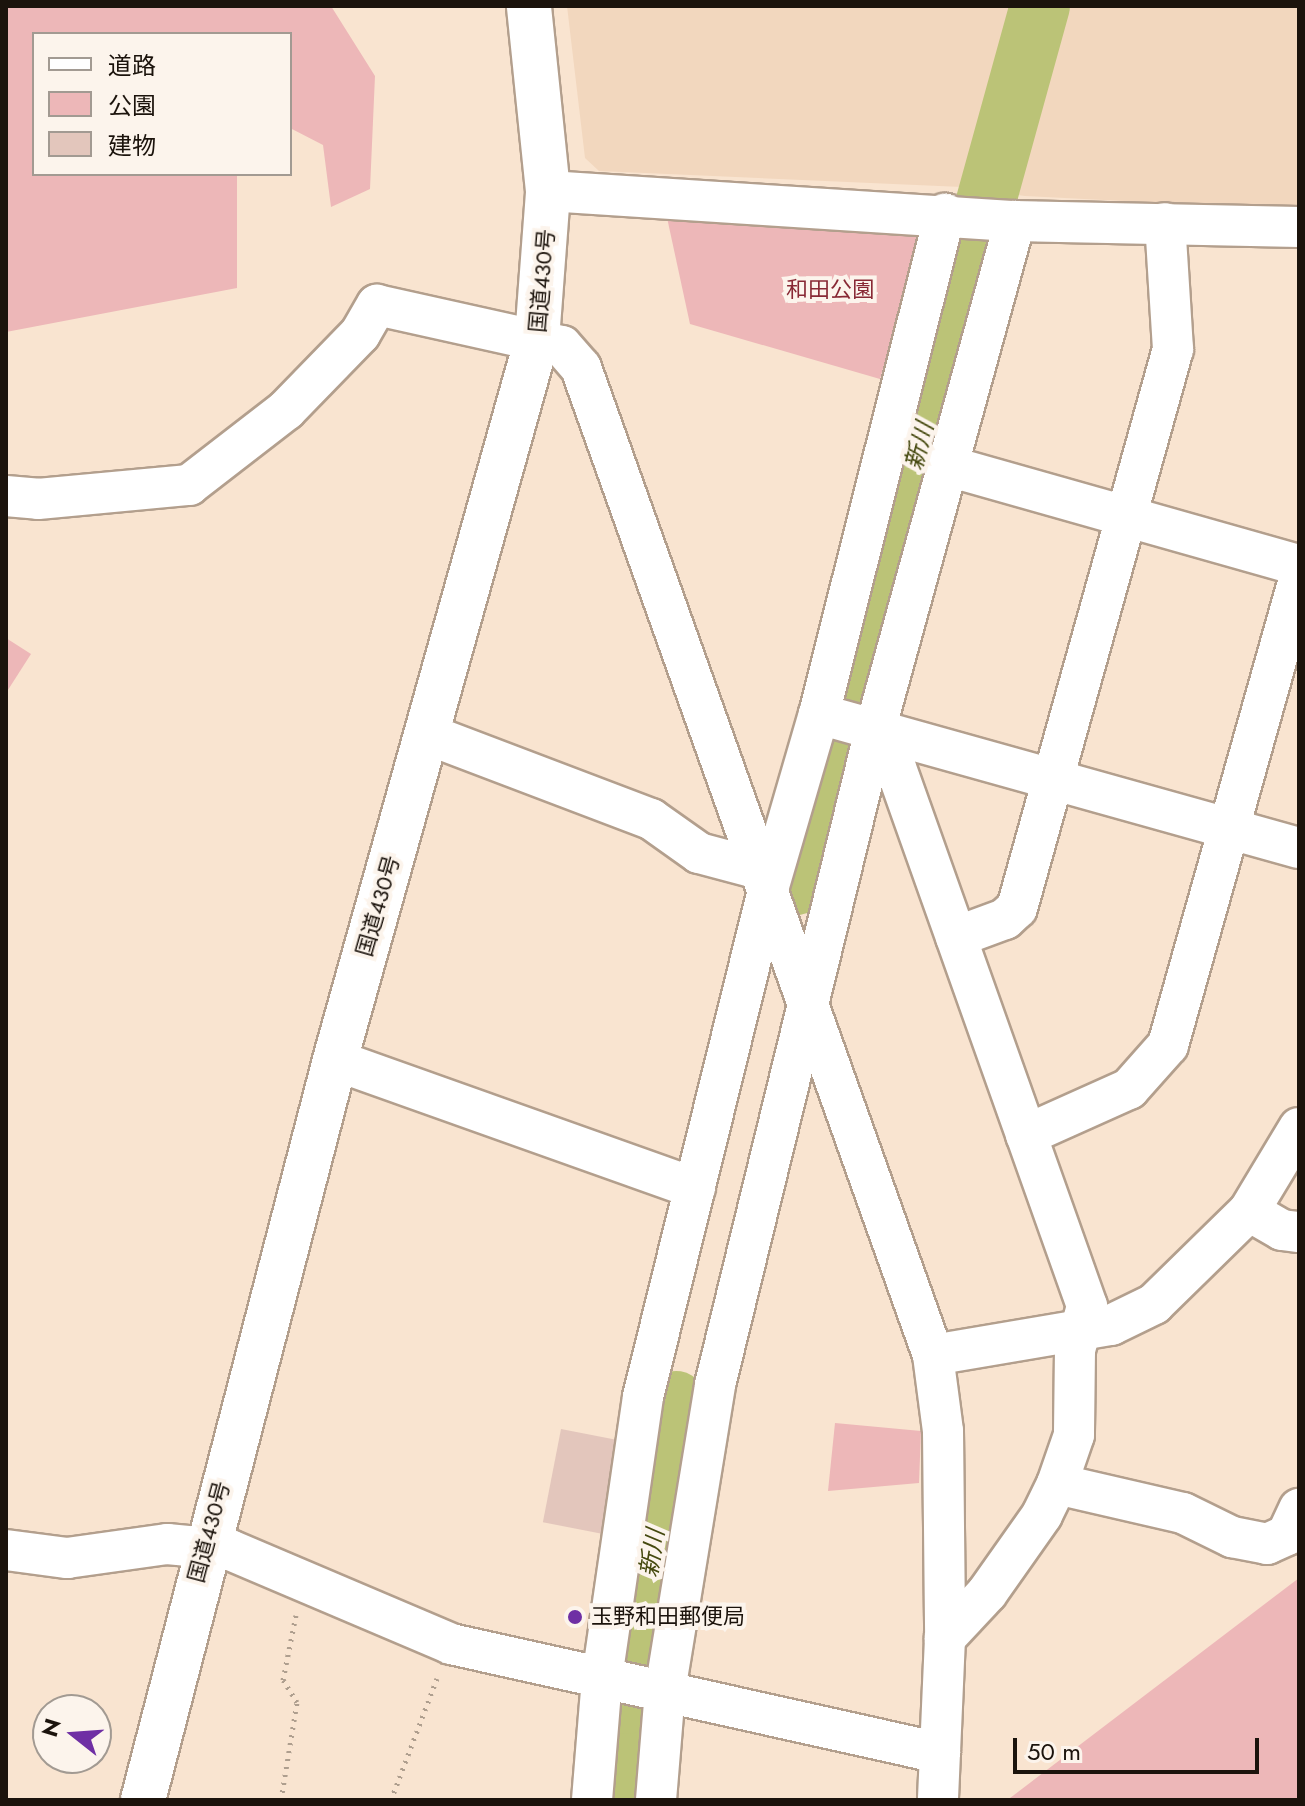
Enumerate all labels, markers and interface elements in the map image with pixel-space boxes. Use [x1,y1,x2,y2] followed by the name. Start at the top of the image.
[32,32,292,176] legend
[108,48,156,83] text: 道路
[108,88,156,123] text: 公園
[108,128,156,163] text: 建物
[524,228,560,334] street label: 国道430号
[786,277,874,303] park label: 和田公園
[899,419,939,473] water label: 新川
[351,852,405,960] street label: 国道430号
[183,1478,235,1586] street label: 国道430号
[634,1527,670,1579] water label: 新川
[591,1604,745,1630] place label: 玉野和田郵便局
[566,1608,584,1626] marker: 玉野和田郵便局
[32,1694,112,1774] north arrow
[33,1715,69,1741] text: N
[1017,1722,1263,1772] scale bar
[1027,1734,1081,1769] text: 50 m

